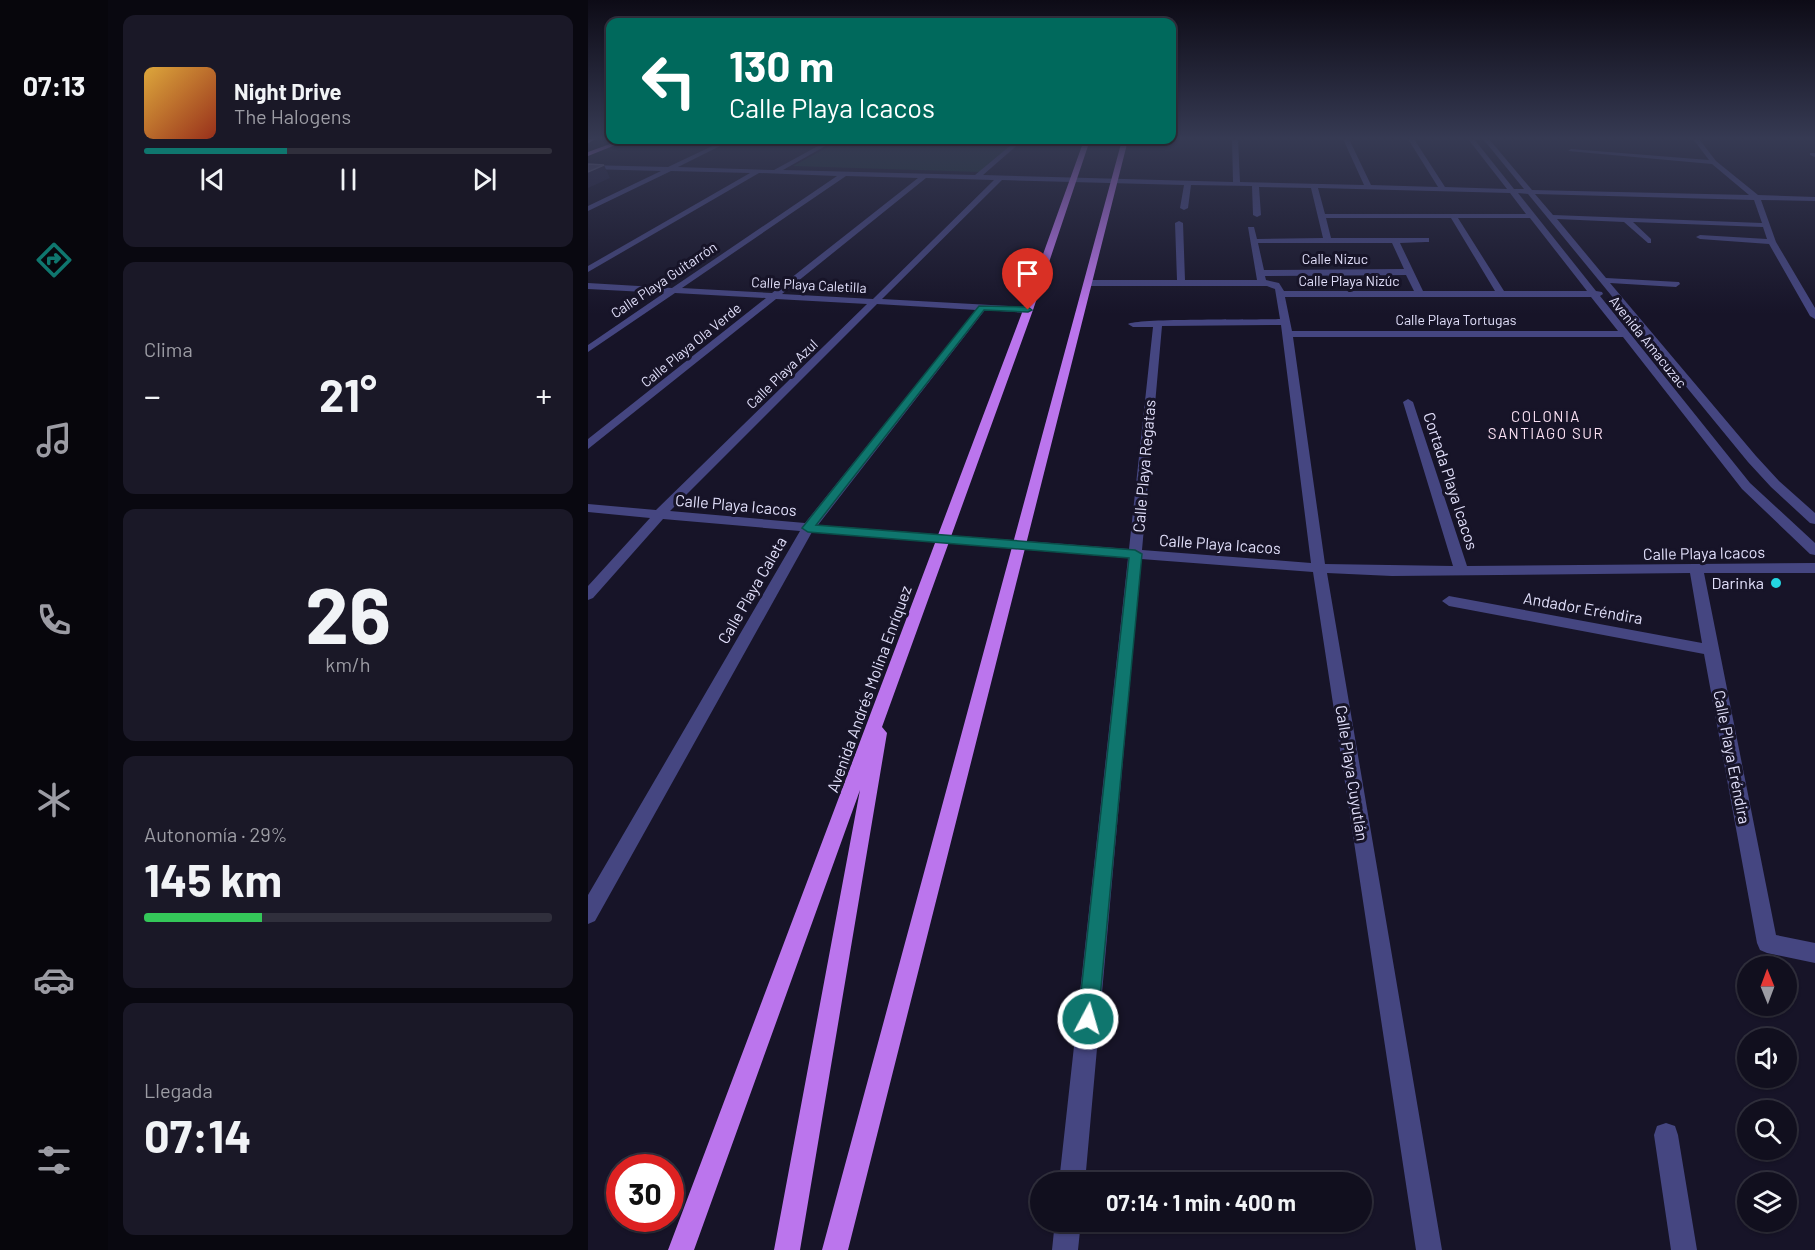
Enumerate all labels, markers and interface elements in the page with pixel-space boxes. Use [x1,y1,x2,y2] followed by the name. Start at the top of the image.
[729,40,834,90] text: 130 m
[630,42,708,120] icon: left
[23,69,85,101] text: 07:13
[234,78,342,104] text: Night Drive
[729,91,935,123] text: Calle Playa Icacos
[234,104,351,128] text: The Halogens
[196,163,229,196] icon: previous
[332,163,365,196] icon: pause
[468,163,501,196] icon: next
[607,238,720,321] street label: Calle Playa Guitarrón
[33,239,75,281] icon: directions
[1002,248,1053,310] pin
[1302,250,1368,267] street label: Calle Nizuc
[1011,257,1044,290] icon: arrive
[1298,272,1400,289] street label: Calle Playa Nizúc
[751,273,867,296] street label: Calle Playa Caletilla
[1606,292,1691,391] street label: Avenida Amacuzac
[637,299,744,390] street label: Calle Playa Ola Verde
[1396,311,1517,328] street label: Calle Playa Tortugas
[742,335,821,412] street label: Calle Playa Azul
[144,337,193,361] text: Clima
[319,367,377,421] text: 21°
[144,375,161,415] text: −
[536,375,552,415] text: +
[1128,399,1159,533] street label: Calle Playa Regatas
[1488,407,1604,442] district label: COLONIA SANTIAGO SUR
[1420,410,1483,552] street label: Cortada Playa Icacos
[33,419,75,461] icon: music
[674,490,798,519] street label: Calle Playa Icacos
[1159,530,1282,557] street label: Calle Playa Icacos
[713,533,790,647] street label: Calle Playa Caleta
[1643,542,1765,563] street label: Calle Playa Icacos
[305,566,391,660] text: 26
[1711,573,1764,592] place label: Darinka
[1769,576,1783,590] marker: Darinka
[822,583,915,795] street label: Avenida Andrés Molina Enríquez
[1522,588,1644,627] street label: Andador Eréndira
[33,599,75,641] icon: phone
[325,652,371,676] text: km/h
[1710,688,1755,825] street label: Calle Playa Eréndira
[1332,704,1373,842] street label: Calle Playa Cuyutlán
[33,779,75,821] icon: climate
[144,822,288,846] text: Autonomía · 29%
[144,852,282,906] text: 145 km
[1737,956,1797,1016] north arrow
[1737,956,1797,1232] map controls
[33,959,75,1001] icon: car
[1056,987,1120,1051] position arrow
[1737,1028,1797,1088] button: sound
[144,1078,213,1102] text: Llegada
[1737,1100,1797,1160] button: search
[144,1108,252,1162] text: 07:14
[33,1139,75,1181] icon: filters
[606,1154,684,1232] speed limit sign: 30
[1737,1172,1797,1232] button: layers
[1106,1189,1296,1215] text: 07:14 · 1 min · 400 m

